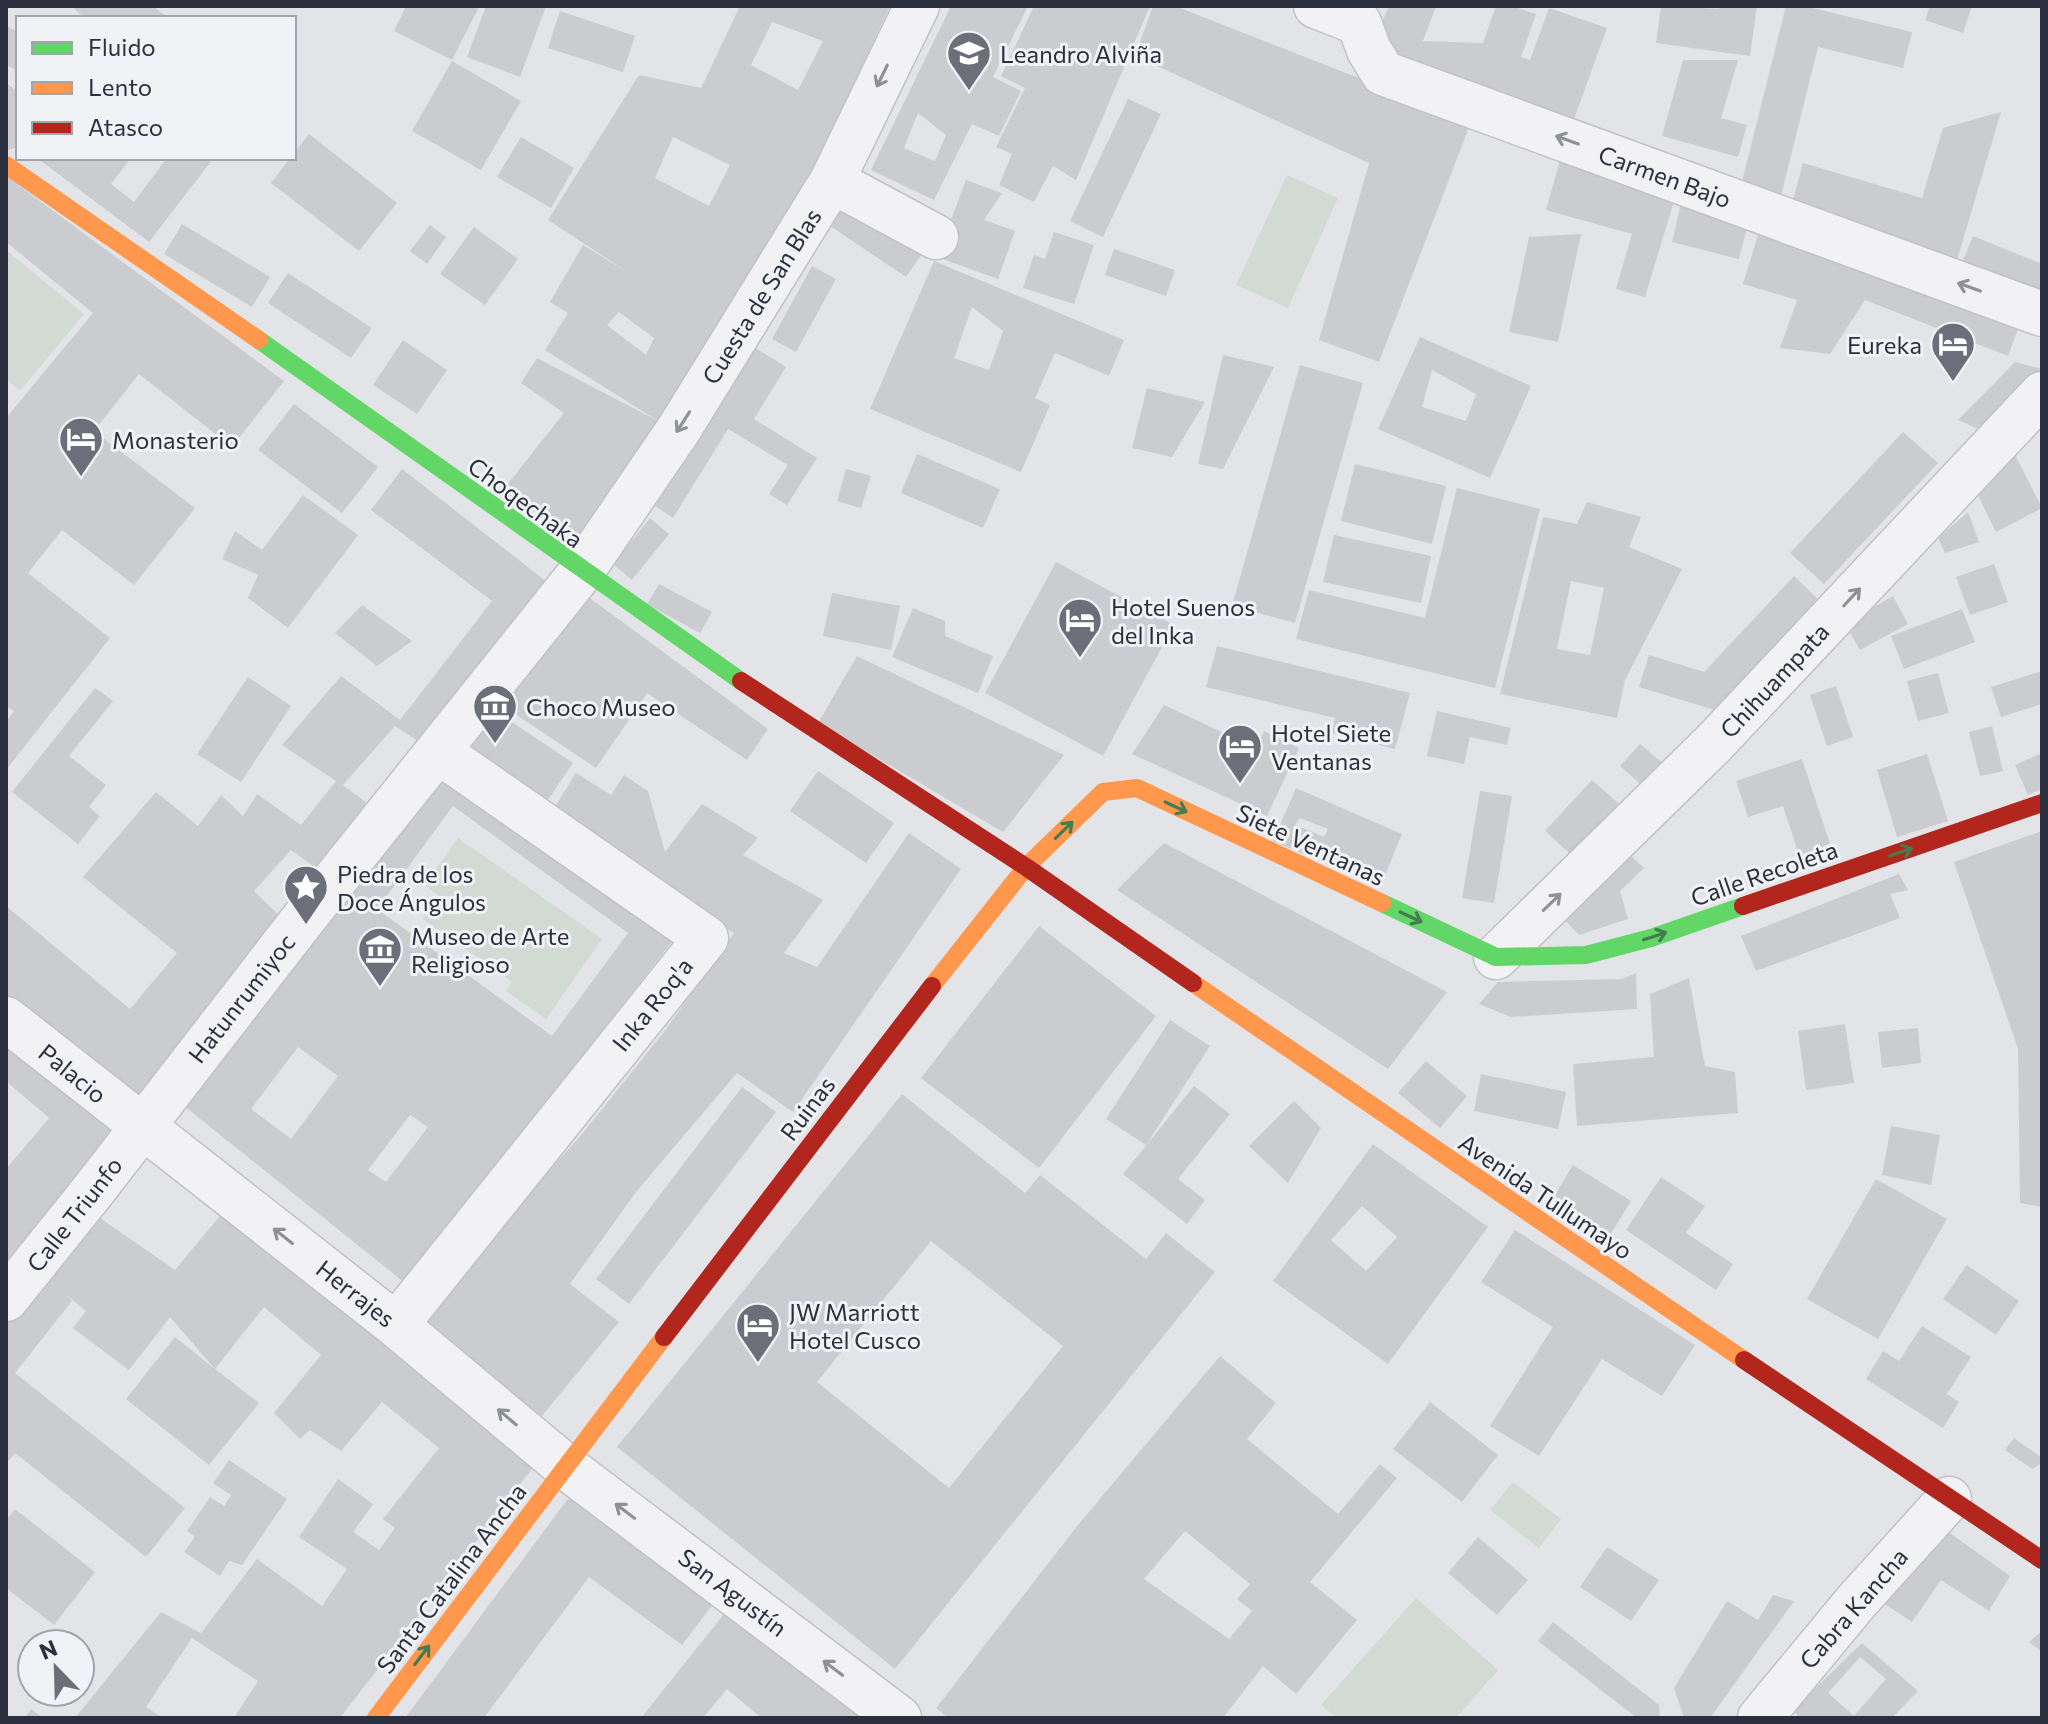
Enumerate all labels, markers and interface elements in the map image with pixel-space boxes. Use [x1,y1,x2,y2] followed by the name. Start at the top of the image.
[16,16,296,160] legend
[945,29,993,92] school or university icon: Leandro Alviña
[88,32,156,61] text: Fluido
[1000,39,1162,68] place label: Leandro Alviña
[874,64,890,88] one-way arrow
[88,72,152,101] text: Lento
[88,112,163,141] text: Atasco
[1555,132,1580,146] one-way arrow
[1595,139,1735,213] street label: Carmen Bajo
[695,203,827,389] street label: Cuesta de San Blas
[1957,279,1982,293] one-way arrow
[1929,320,1977,383] hotel icon: Eureka
[1847,330,1922,359] place label: Eureka
[675,411,691,433] one-way arrow
[57,415,105,478] hotel icon: Monasterio
[112,425,239,454] place label: Monasterio
[463,451,589,553] street label: Choqechaka
[1842,587,1861,607] one-way arrow
[1111,592,1255,649] place label: Hotel Suenos del Inka
[1056,596,1104,659] hotel icon: Hotel Suenos del Inka
[1714,617,1834,743] street label: Chihuampata
[471,682,519,745] museum icon: Choco Museo
[526,692,676,721] place label: Choco Museo
[1271,718,1391,775] place label: Hotel Siete Ventanas
[1216,722,1264,785] hotel icon: Hotel Siete Ventanas
[1232,797,1390,891] street label: Siete Ventanas
[1164,800,1188,815] one-way arrow
[1054,821,1073,840] one-way arrow
[1687,834,1841,912] street label: Calle Recoleta
[1888,843,1913,858] one-way arrow
[337,859,486,916] place label: Piedra de los Doce Ángulos
[282,863,330,926] place icon: Piedra de los Doce Ángulos
[1542,893,1562,912] one-way arrow
[1399,910,1423,925] one-way arrow
[411,921,569,978] place label: Museo de Arte Religioso
[356,925,404,988] museum icon: Museo de Arte Religioso
[182,928,300,1068] street label: Hatunrumiyoc
[1642,928,1668,943] one-way arrow
[606,951,698,1057] street label: Inka Roq'a
[33,1037,113,1109] street label: Palacio
[774,1070,840,1146] street label: Ruinas
[1454,1127,1638,1265] street label: Avenida Tullumayo
[20,1151,128,1277] street label: Calle Triunfo
[273,1227,294,1244] one-way arrow
[311,1253,401,1333] street label: Herrajes
[789,1297,921,1354] place label: JW Marriott Hotel Cusco
[734,1301,782,1364] hotel icon: JW Marriott Hotel Cusco
[497,1408,517,1426] one-way arrow
[370,1477,532,1679] street label: Santa Catalina Ancha
[615,1503,637,1520] one-way arrow
[673,1542,793,1642] street label: San Agustín
[1793,1542,1913,1674] street label: Cabra Kancha
[16,1628,96,1708] north arrow
[35,1633,61,1665] text: N
[413,1645,430,1666] one-way arrow
[823,1659,844,1676] one-way arrow

